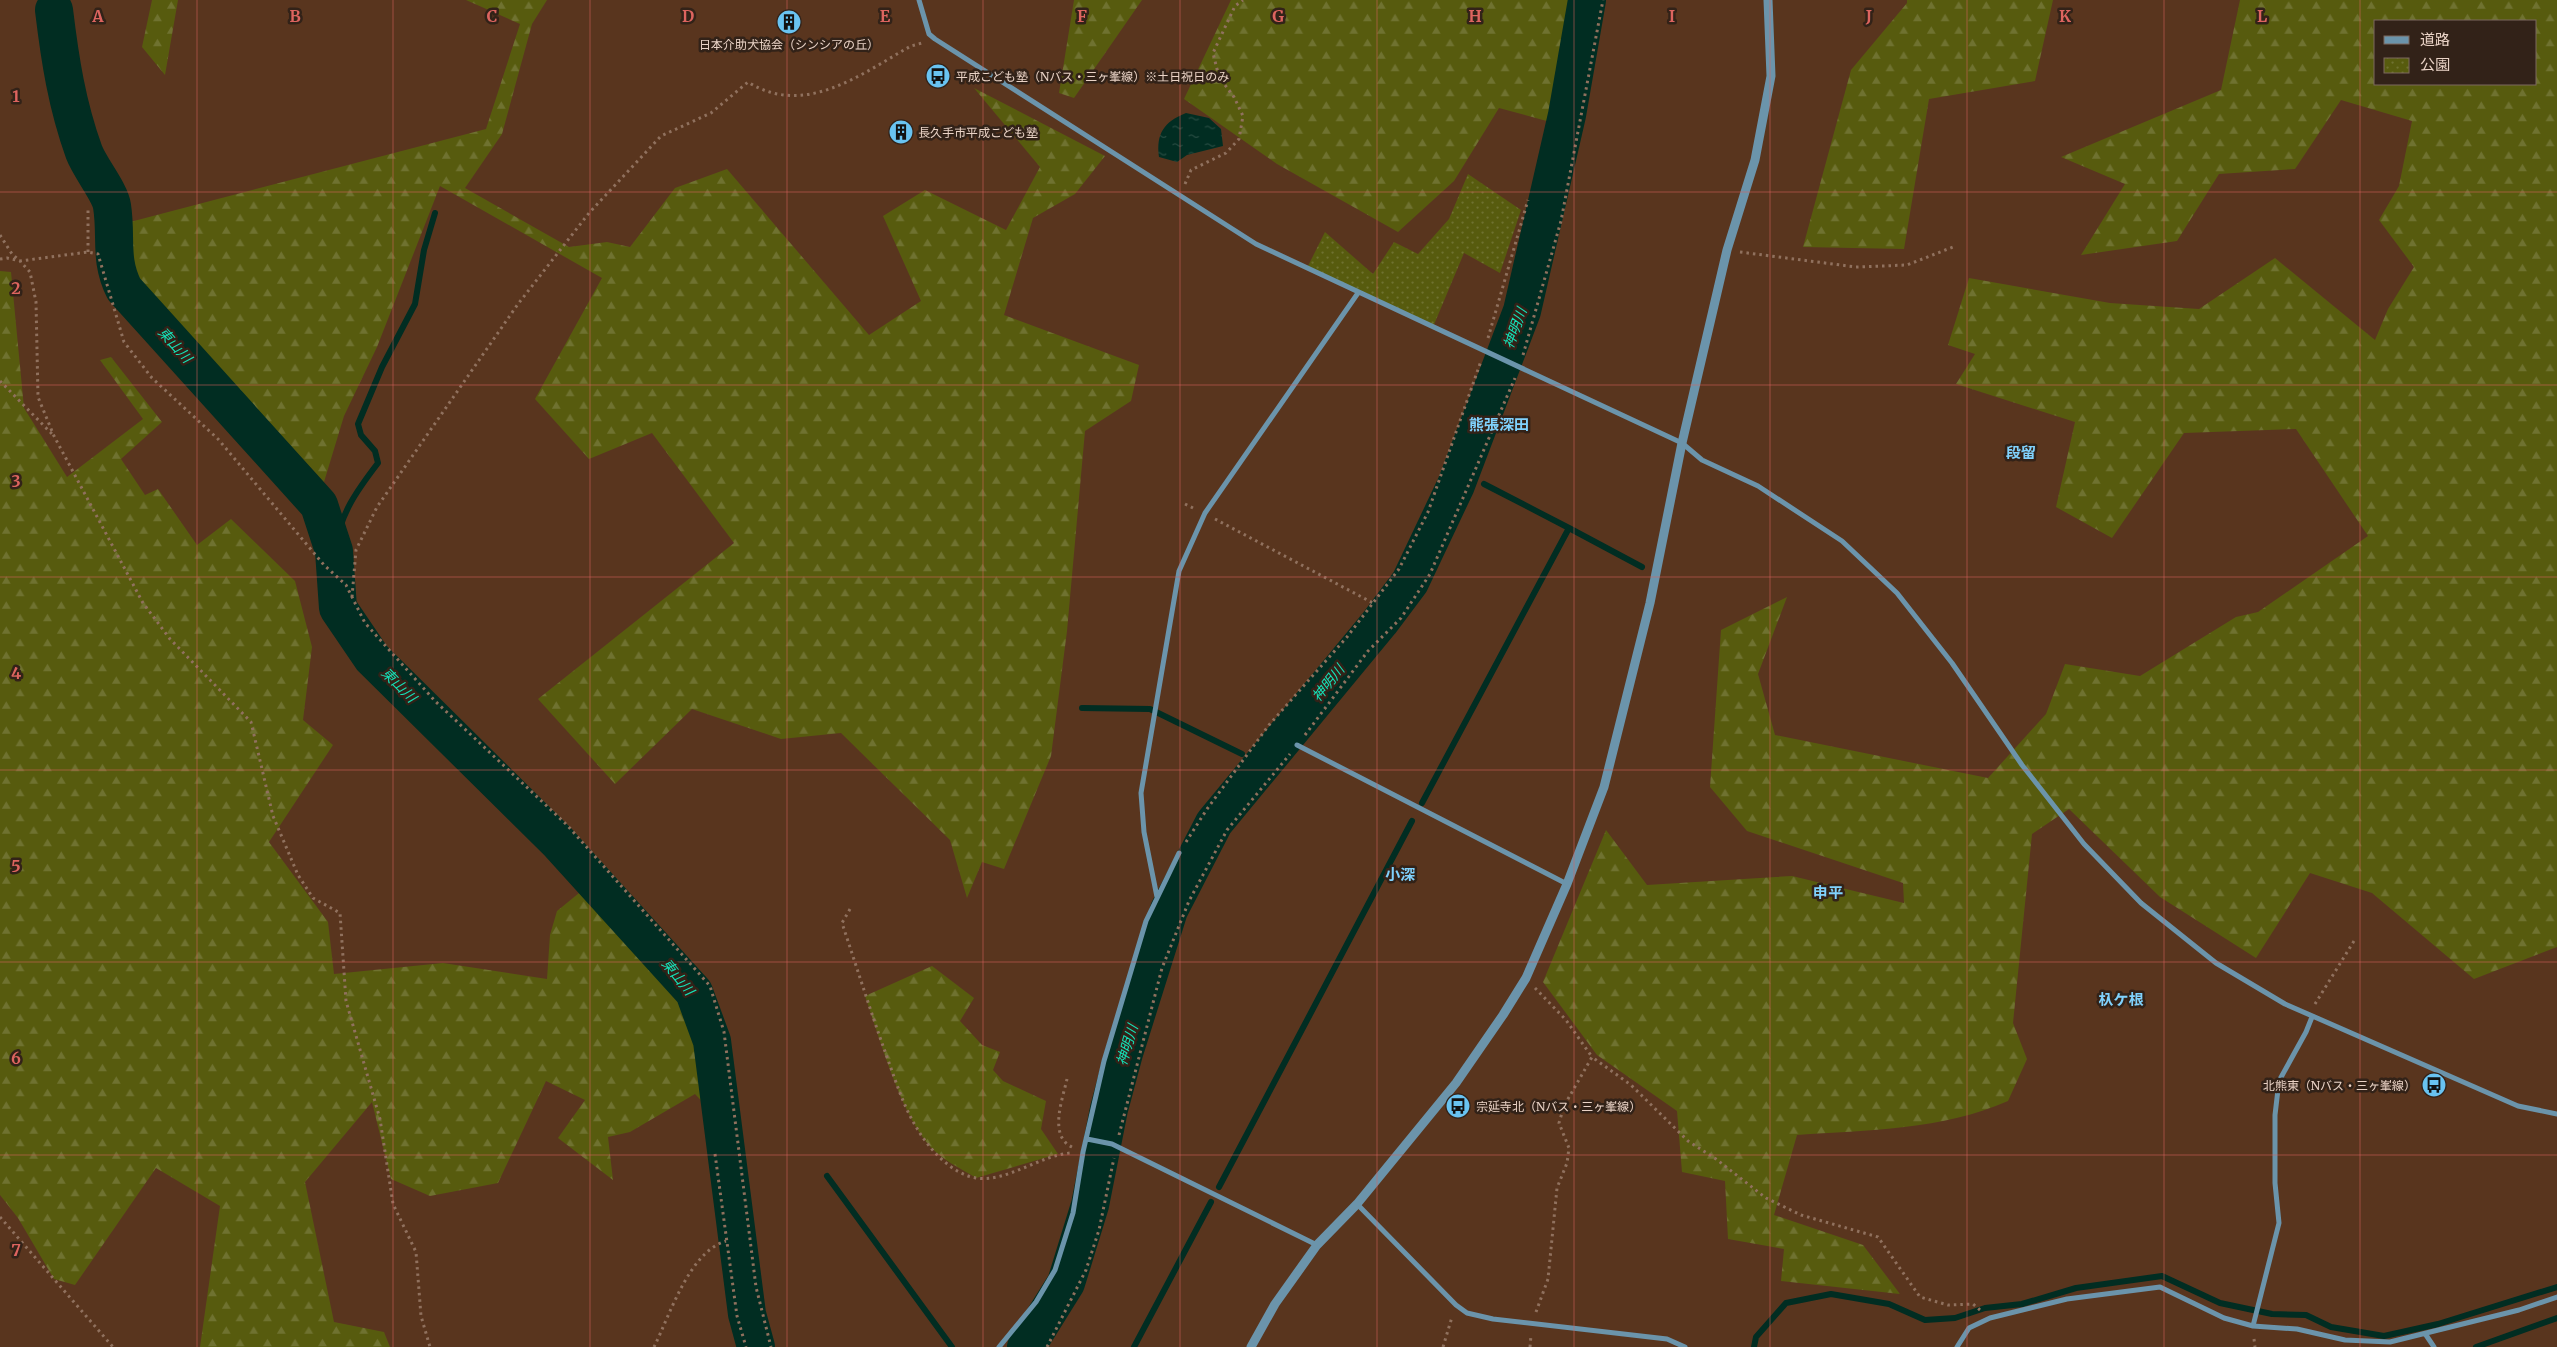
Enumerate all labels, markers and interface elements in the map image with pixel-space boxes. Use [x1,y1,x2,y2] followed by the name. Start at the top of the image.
[91,6,104,26] text: A
[289,6,301,26] text: B
[487,6,497,26] text: C
[682,6,694,26] text: D
[880,6,891,26] text: E
[1077,6,1087,26] text: F
[1272,6,1284,26] text: G
[1468,6,1482,26] text: H
[1669,6,1675,26] text: I
[1865,6,1872,26] text: J
[2059,6,2071,26] text: K
[2257,6,2267,26] text: L
[776,9,802,35] building icon: 日本介助犬協会（シンシアの丘）
[2374,20,2537,85] legend
[2420,30,2450,49] text: 道路
[699,37,879,52] place label: 日本介助犬協会（シンシアの丘）
[2420,55,2450,74] text: 公園
[925,63,951,89] bus stop icon: 平成こども塾（Nバス・三ヶ峯線）※土日祝日のみ
[956,69,1229,84] place label: 平成こども塾（Nバス・三ヶ峯線）※土日祝日のみ
[12,86,20,106] text: 1
[888,119,914,145] building icon: 長久手市平成こども塾
[918,125,1038,140] place label: 長久手市平成こども塾
[11,278,21,298] text: 2
[1499,303,1531,351] water label: 神明川
[154,323,197,368] water label: 東山川
[1469,415,1529,434] district label: 熊張深田
[2006,443,2036,462] district label: 段留
[11,471,21,491] text: 3
[1308,659,1349,705] water label: 神明川
[11,663,21,683] text: 4
[378,664,422,708] water label: 東山川
[11,856,21,876] text: 5
[1385,865,1415,884] district label: 小深
[1813,883,1843,902] district label: 申平
[658,955,699,1001] water label: 東山川
[2098,990,2144,1009] district label: 杁ケ根
[1112,1020,1142,1068] water label: 神明川
[11,1048,21,1068] text: 6
[2421,1072,2447,1098] bus stop icon: 北熊東（Nバス・三ヶ峯線）
[2263,1078,2416,1093] place label: 北熊東（Nバス・三ヶ峯線）
[1445,1093,1471,1119] bus stop icon: 宗延寺北（Nバス・三ヶ峯線）
[1476,1099,1641,1114] place label: 宗延寺北（Nバス・三ヶ峯線）
[11,1240,21,1260] text: 7

